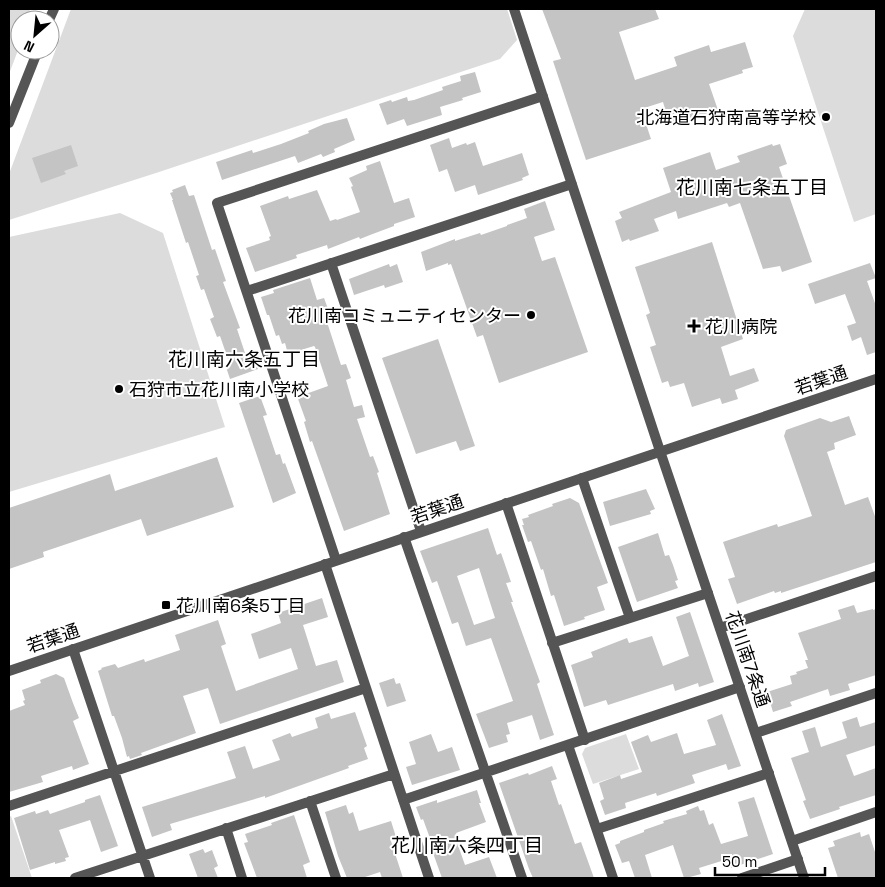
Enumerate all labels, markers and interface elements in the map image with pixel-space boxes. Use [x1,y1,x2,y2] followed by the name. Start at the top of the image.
[10,10,60,60] north arrow
[21,36,37,57] text: N
[636,106,816,129] place label: 北海道石狩南高等学校
[820,111,832,123] marker: 北海道石狩南高等学校
[676,175,828,200] district label: 花川南七条五丁目
[288,304,521,327] place label: 花川南コミュニティセンター
[525,309,537,321] marker: 花川南コミュニティセンター
[705,315,777,338] place label: 花川病院
[687,319,701,333] marker: 花川病院
[168,347,320,372] district label: 花川南六条五丁目
[792,360,850,400] street label: 若葉通
[129,378,309,401] place label: 石狩市立花川南小学校
[113,383,125,395] marker: 石狩市立花川南小学校
[408,489,466,529] street label: 若葉通
[176,594,306,617] place label: 花川南6条5丁目
[160,599,172,611] marker: 花川南6条5丁目
[721,608,775,710] street label: 花川南7条通
[24,618,82,658] street label: 若葉通
[391,833,543,858] district label: 花川南六条四丁目
[715,844,825,876] scale bar
[722,852,757,871] text: 50 m

